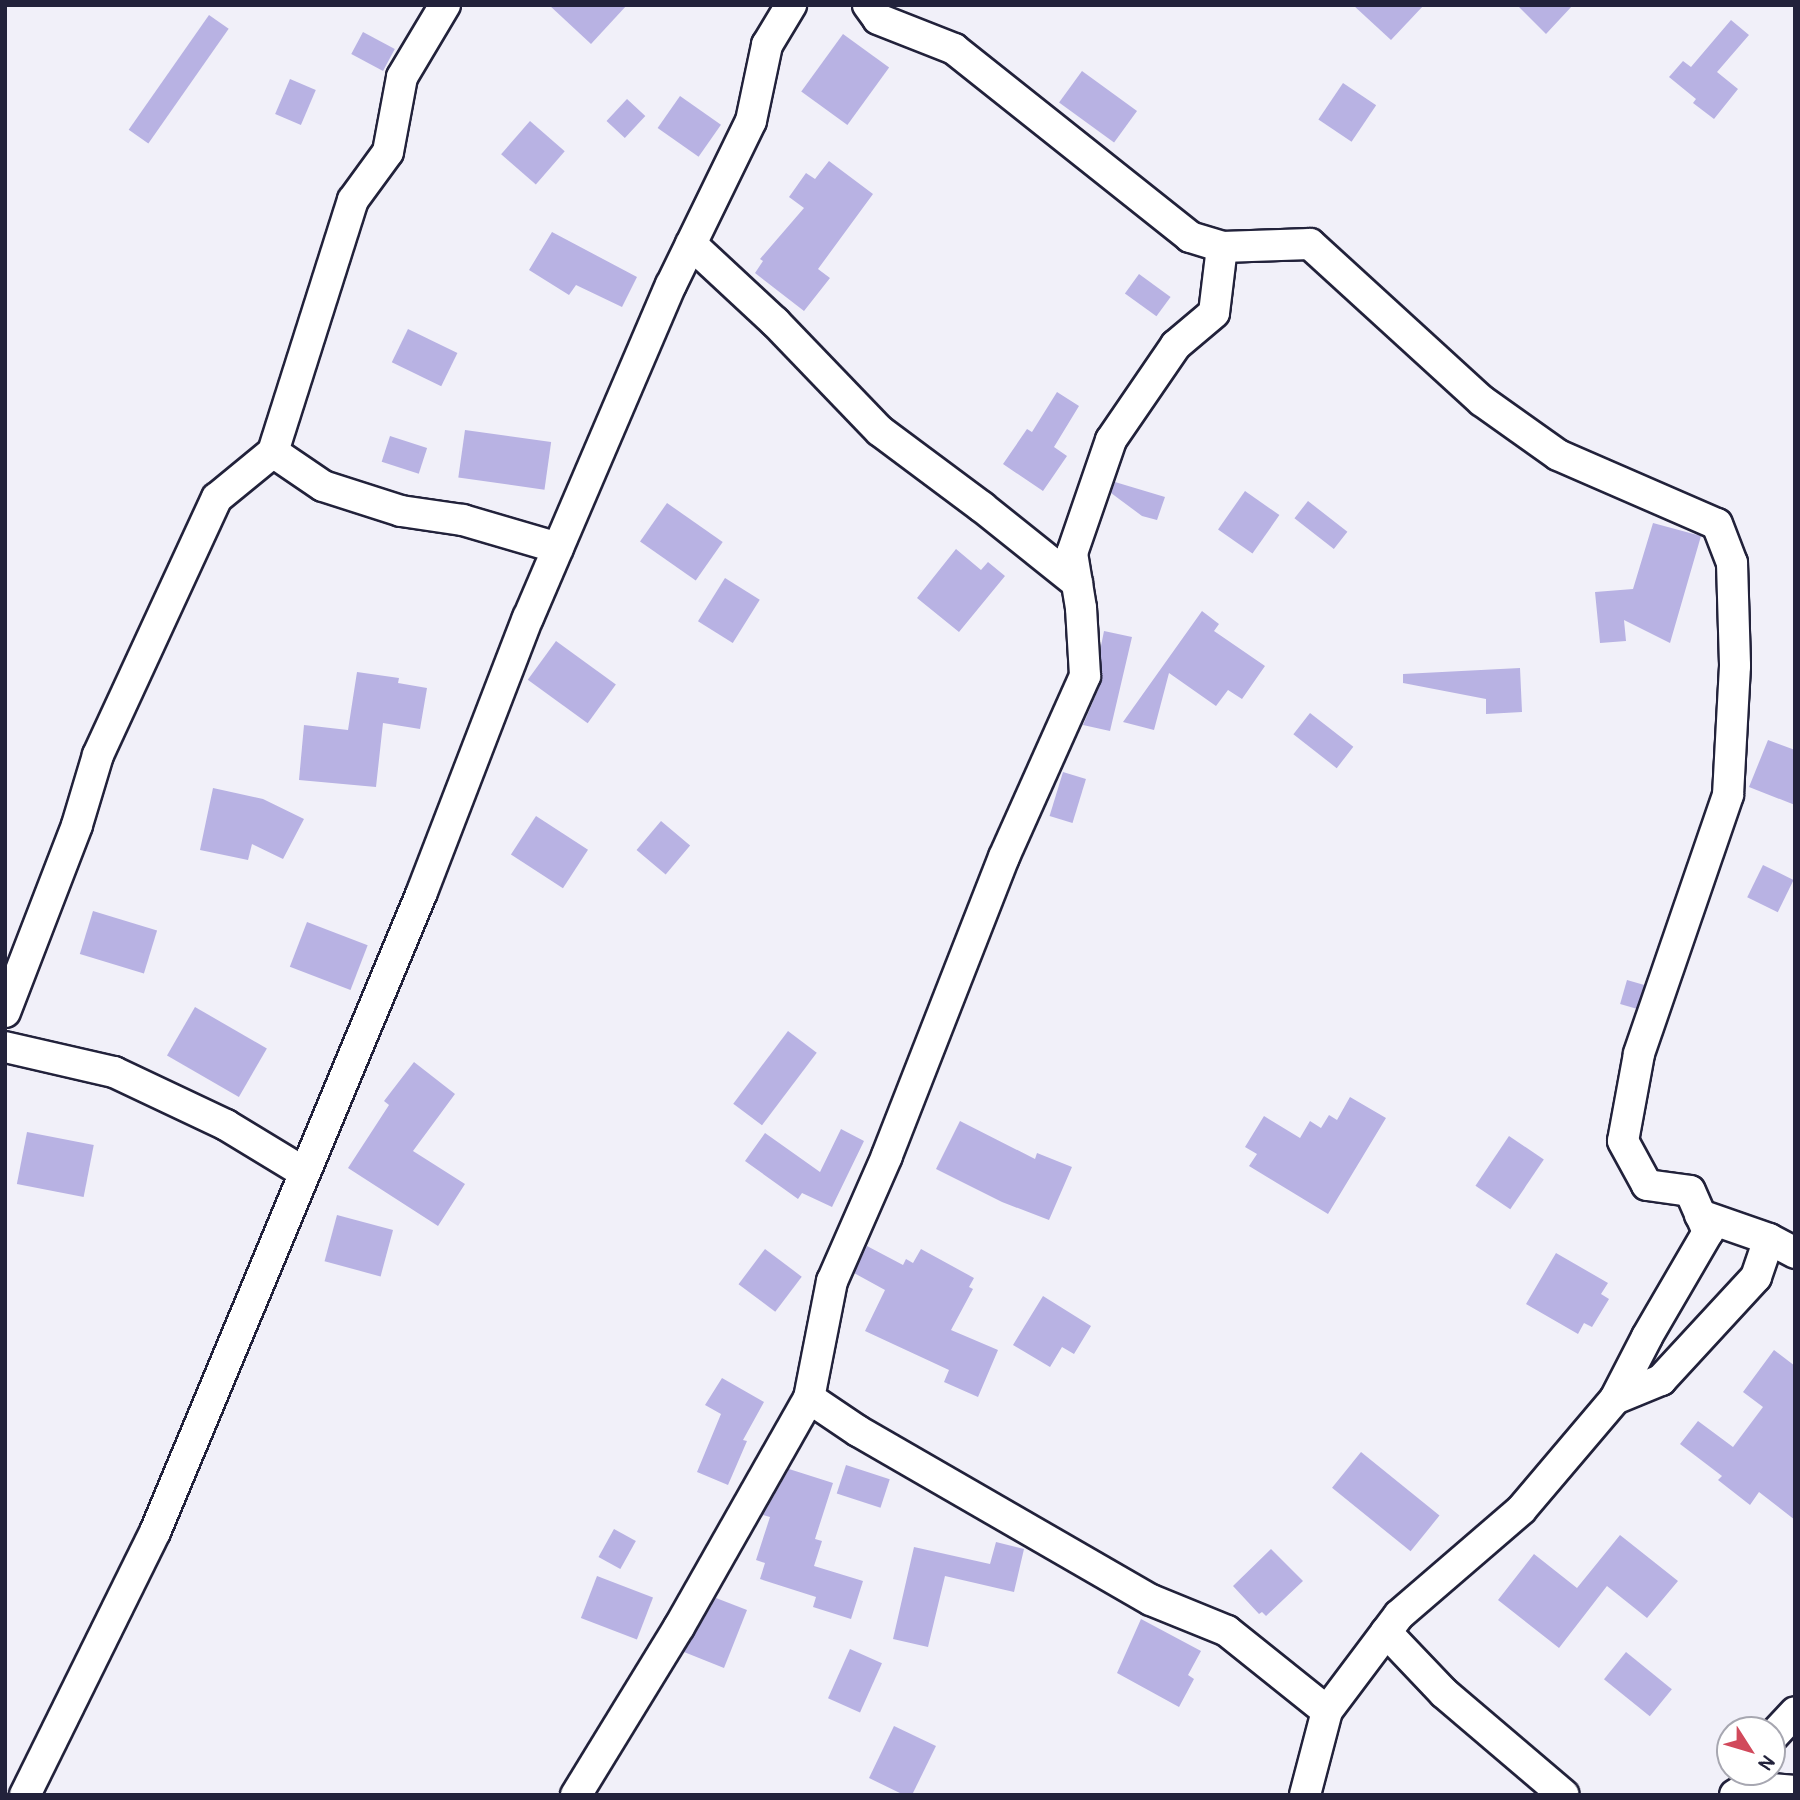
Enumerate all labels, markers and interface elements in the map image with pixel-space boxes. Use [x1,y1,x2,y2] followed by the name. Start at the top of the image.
[1716,1716,1786,1786] north arrow
[1753,1750,1780,1775] text: N

